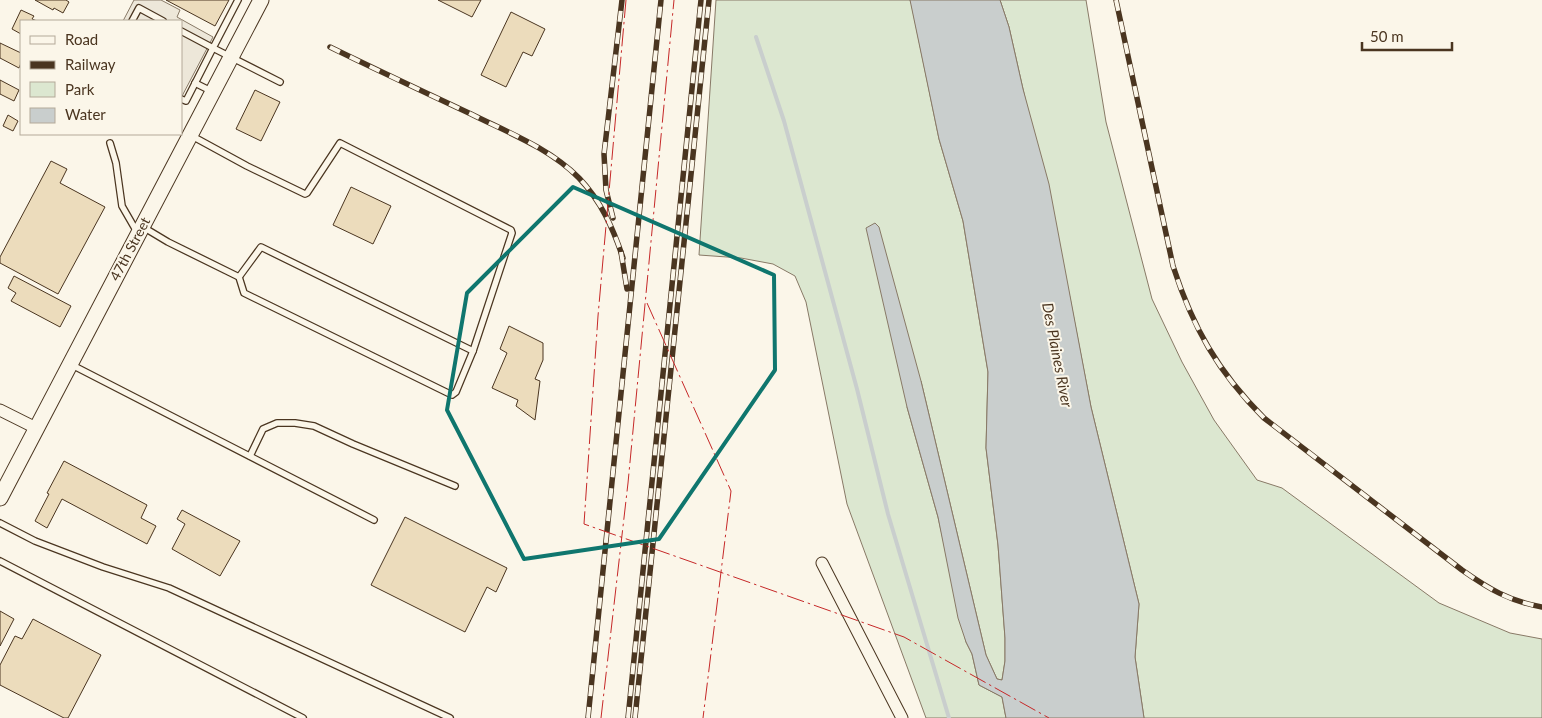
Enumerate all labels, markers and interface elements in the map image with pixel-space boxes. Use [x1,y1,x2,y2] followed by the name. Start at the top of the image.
[20,20,182,135] legend
[1362,20,1452,52] scale bar
[1370,27,1404,45] text: 50 m
[65,30,98,48] text: Road
[65,55,116,73] text: Railway
[65,80,95,98] text: Park
[65,105,106,123] text: Water
[106,214,153,283] street label: 47th Street
[1039,301,1077,409] water label: Des Plaines River

